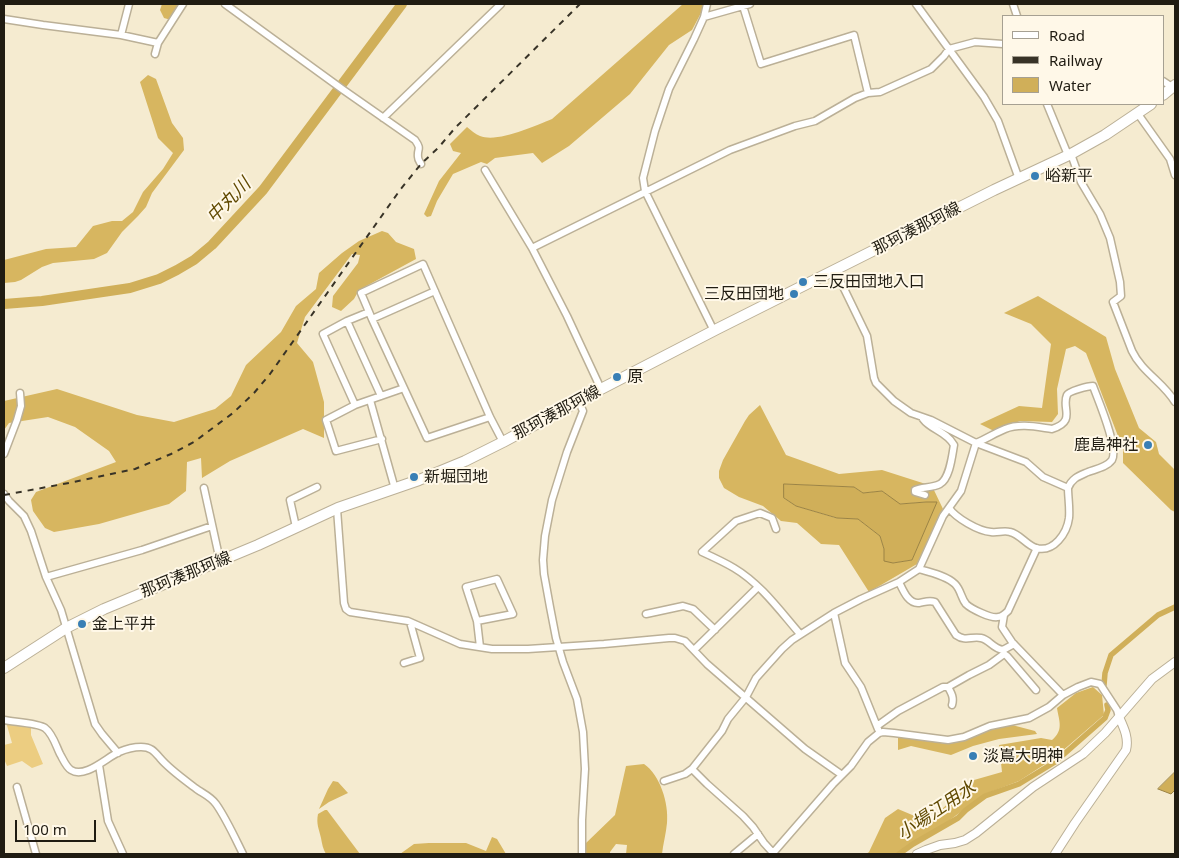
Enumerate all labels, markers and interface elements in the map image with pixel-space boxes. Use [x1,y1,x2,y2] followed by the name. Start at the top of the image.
[1002,15,1164,105] legend
[1049,25,1085,45] text: Road
[1049,50,1102,70] text: Railway
[1049,75,1091,95] text: Water
[1045,166,1093,186] place label: 峪新平
[1029,170,1041,182] marker: 峪新平
[202,174,256,228] water label: 中丸川
[870,199,964,259] street label: 那珂湊那珂線
[813,272,925,292] place label: 三反田団地入口
[797,276,809,288] marker: 三反田団地入口
[704,284,784,304] place label: 三反田団地
[788,288,800,300] marker: 三反田団地
[627,367,643,387] place label: 原
[611,371,623,383] marker: 原
[510,382,604,444] street label: 那珂湊那珂線
[1074,435,1138,455] place label: 鹿島神社
[1142,439,1154,451] marker: 鹿島神社
[424,467,488,487] place label: 新堀団地
[408,471,420,483] marker: 新堀団地
[138,548,234,602] street label: 那珂湊那珂線
[92,614,156,634] place label: 金上平井
[76,618,88,630] marker: 金上平井
[983,746,1063,766] place label: 淡嶌大明神
[967,750,979,762] marker: 淡嶌大明神
[894,777,980,845] water label: 小場江用水
[18,810,99,842] scale bar
[23,819,67,839] text: 100 m

